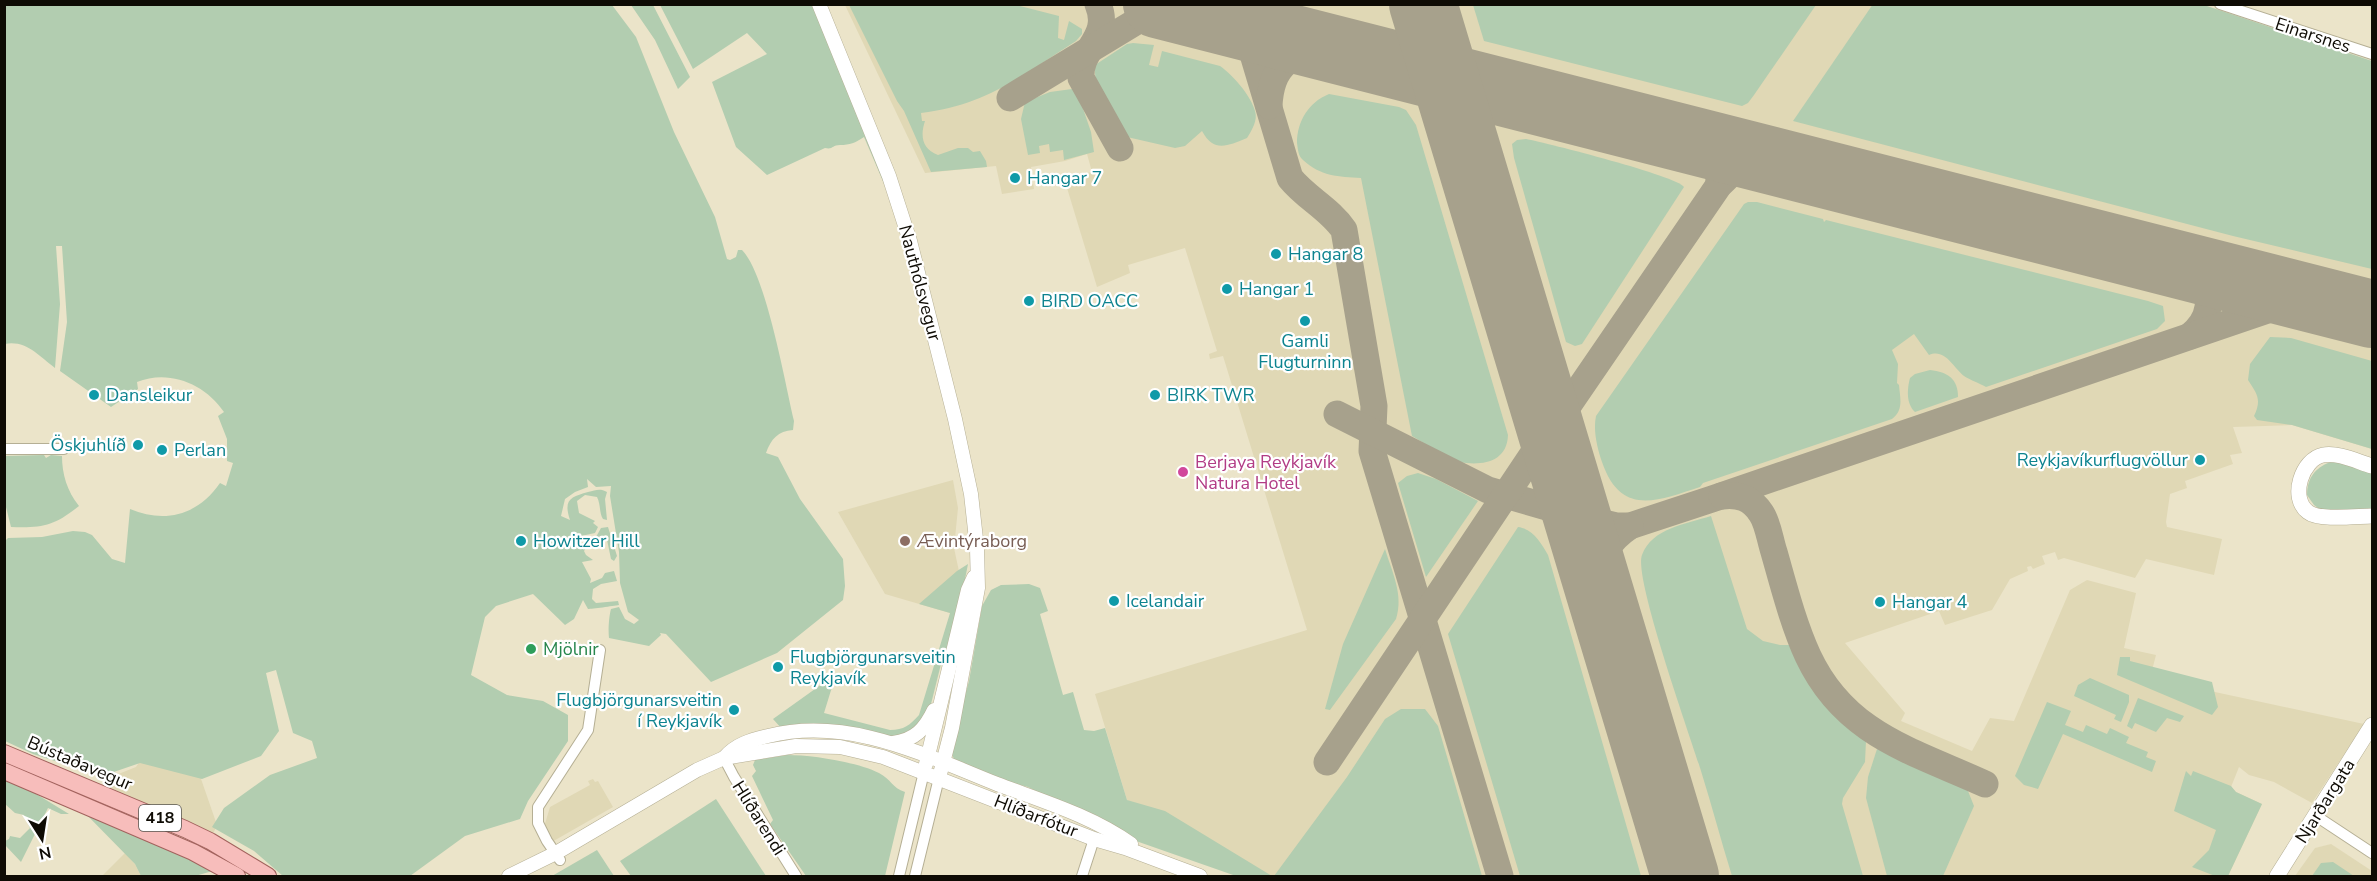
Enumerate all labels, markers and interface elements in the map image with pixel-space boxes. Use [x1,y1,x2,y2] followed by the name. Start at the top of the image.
[2272,12,2354,58] street label: Einarsnes
[1027,166,1102,190] place label: Hangar 7
[1008,171,1022,185] marker: Hangar 7
[893,222,947,344] street label: Nauthólsvegur
[1288,242,1363,266] place label: Hangar 8
[1269,247,1283,261] marker: Hangar 8
[1239,277,1314,301] place label: Hangar 1
[1220,282,1234,296] marker: Hangar 1
[1041,289,1138,313] place label: BIRD OACC
[1022,294,1036,308] marker: BIRD OACC
[1298,314,1312,328] marker: Gamli Flugturninn
[1258,329,1352,374] place label: Gamli Flugturninn
[106,383,193,407] place label: Dansleikur
[1167,383,1255,407] place label: BIRK TWR
[87,388,101,402] marker: Dansleikur
[1148,388,1162,402] marker: BIRK TWR
[50,433,126,457] place label: Öskjuhlíð
[131,438,145,452] marker: Öskjuhlíð
[174,438,226,462] place label: Perlan
[155,443,169,457] marker: Perlan
[2017,448,2189,472] place label: Reykjavíkurflugvöllur
[1195,450,1337,495] place label: Berjaya Reykjavík Natura Hotel
[2193,453,2207,467] marker: Reykjavíkurflugvöllur
[1176,465,1190,479] marker: Berjaya Reykjavík Natura Hotel
[533,529,640,553] place label: Howitzer Hill
[916,529,1027,553] place label: Ævintýraborg
[514,534,528,548] marker: Howitzer Hill
[898,534,912,548] marker: Ævintýraborg
[1126,589,1205,613] place label: Icelandair
[1892,590,1968,614] place label: Hangar 4
[1107,594,1121,608] marker: Icelandair
[1873,595,1887,609] marker: Hangar 4
[543,637,599,661] place label: Mjölnir
[524,642,538,656] marker: Mjölnir
[790,645,956,690] place label: Flugbjörgunarsveitin Reykjavík
[771,660,785,674] marker: Flugbjörgunarsveitin Reykjavík
[556,688,723,733] place label: Flugbjörgunarsveitin í Reykjavík
[727,703,741,717] marker: Flugbjörgunarsveitin í Reykjavík
[24,730,137,796] street label: Bústaðavegur
[2290,754,2360,848] street label: Njarðargata
[727,776,791,860] street label: Hlíðarendi
[991,789,1082,843] street label: Hlíðarfótur
[139,805,181,831] road number: 418
[12,809,72,869] north arrow
[37,841,53,865] text: N

